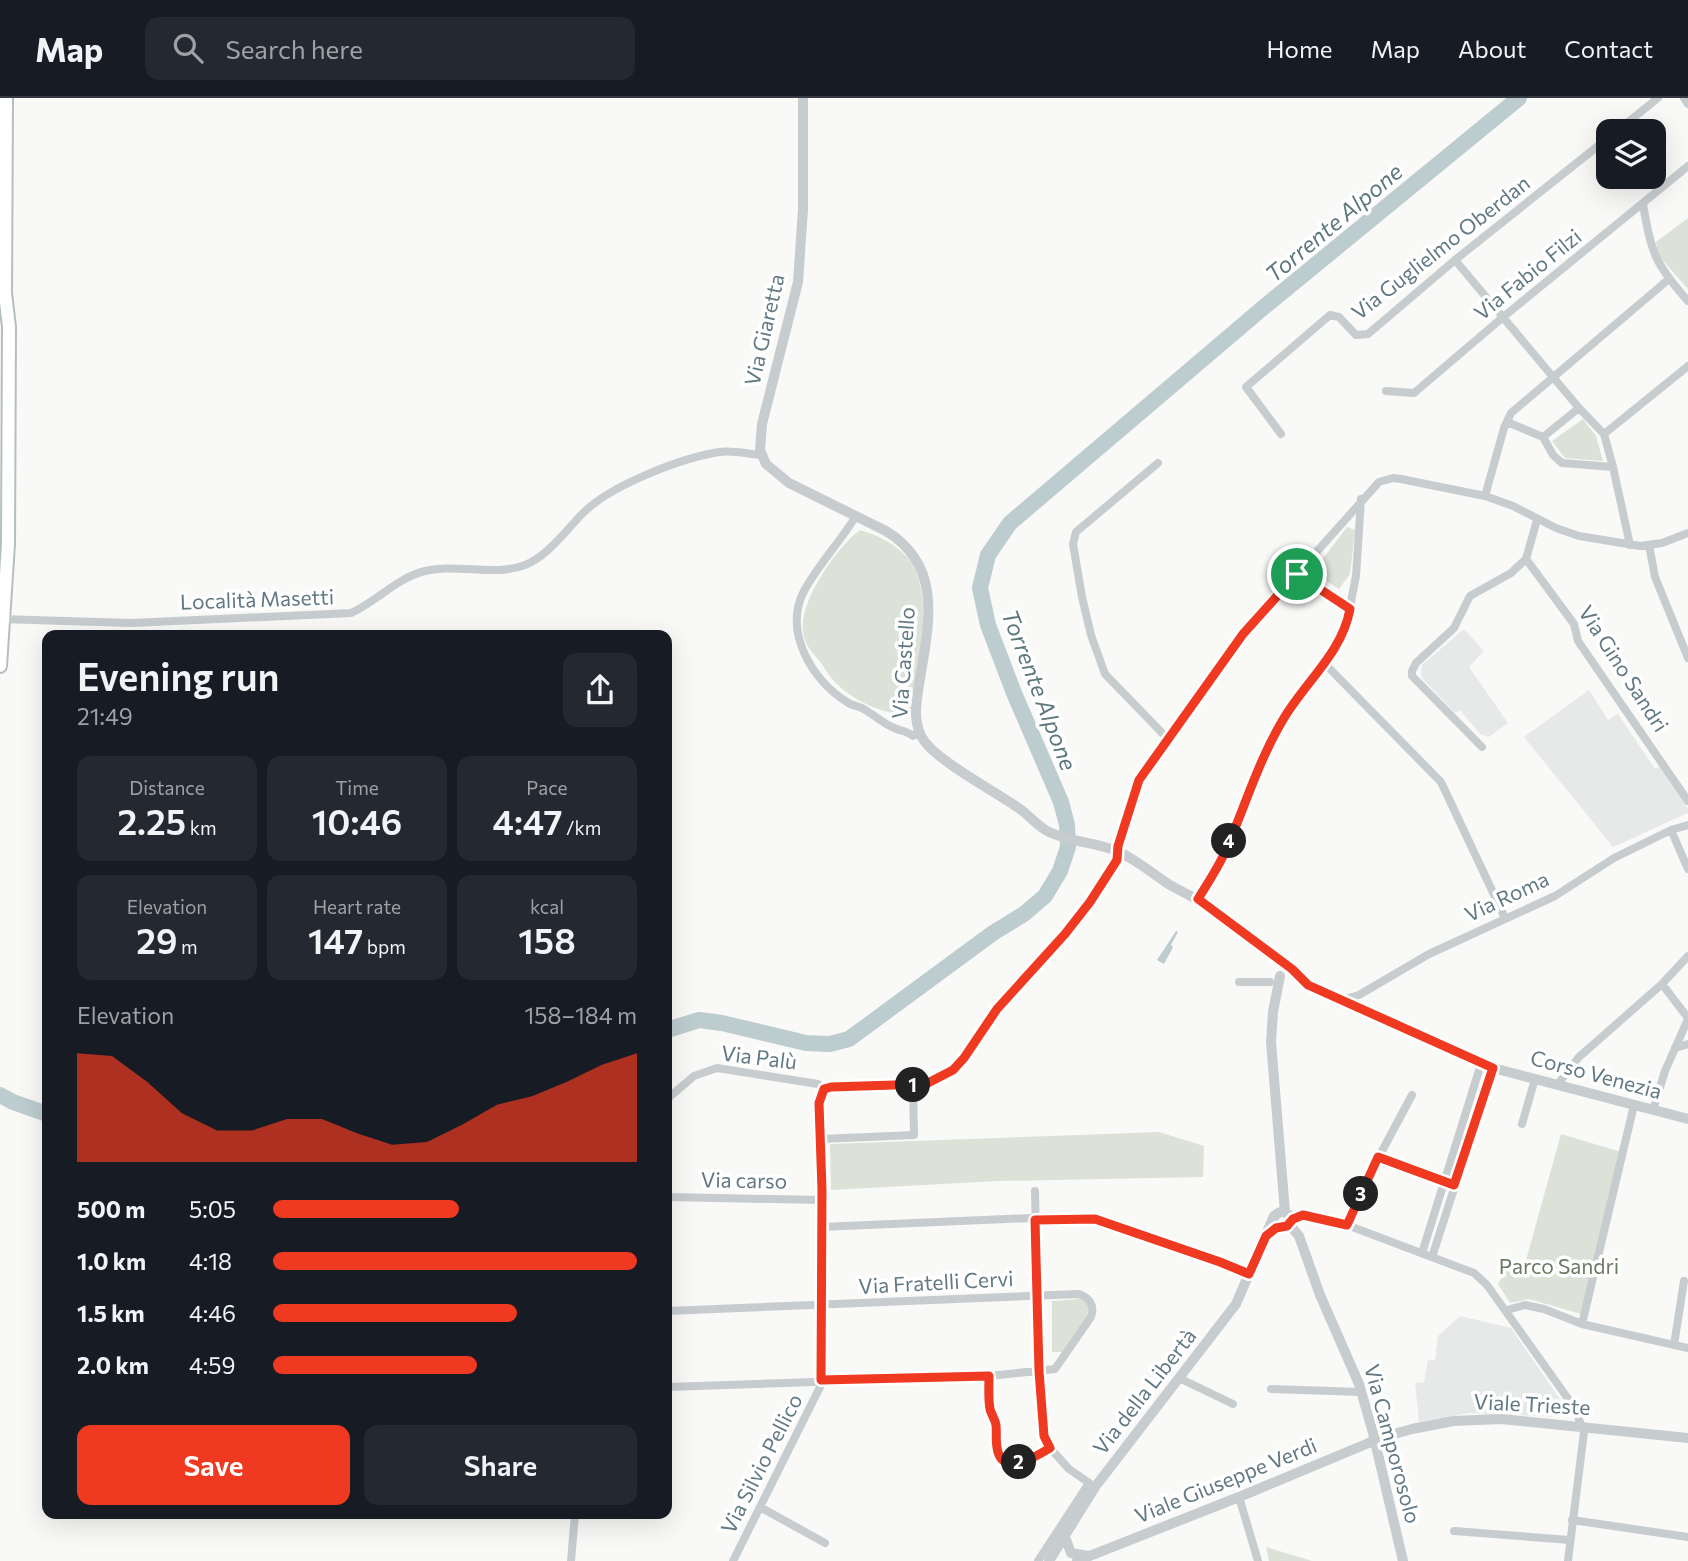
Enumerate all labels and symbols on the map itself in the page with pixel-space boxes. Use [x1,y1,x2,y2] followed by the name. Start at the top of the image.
[1259,157,1408,288] water label: Torrente Alpone
[1346,169,1534,324] street label: Via Guglielmo Oberdan
[1469,223,1586,325] street label: Via Fabio Filzi
[739,271,789,388] street label: Via Giaretta
[1267,544,1327,604] pin
[179,583,334,614] street label: Località Masetti
[1574,600,1674,736] street label: Via Gino Sandri
[996,605,1084,774] water label: Torrente Alpone
[886,606,919,720] street label: Via Castello
[1212,824,1246,858] pin: 4
[1460,865,1552,926] street label: Via Roma
[720,1039,798,1074] street label: Via Palù
[1528,1044,1665,1103] street label: Corso Venezia
[895,1068,930,1102] pin: 1
[701,1166,787,1193] street label: Via carso
[1344,1176,1378,1212] pin: 3
[1499,1253,1619,1278] park label: Parco Sandri
[858,1265,1014,1298] street label: Via Fratelli Cervi
[1087,1323,1201,1459] street label: Via della Libertà
[1360,1361,1427,1526] street label: Via Camporosolo
[1473,1388,1591,1419] street label: Viale Trieste
[715,1389,807,1537] street label: Via Silvio Pellico
[1131,1432,1320,1528] street label: Viale Giuseppe Verdi
[1002,1444,1036,1480] pin: 2

